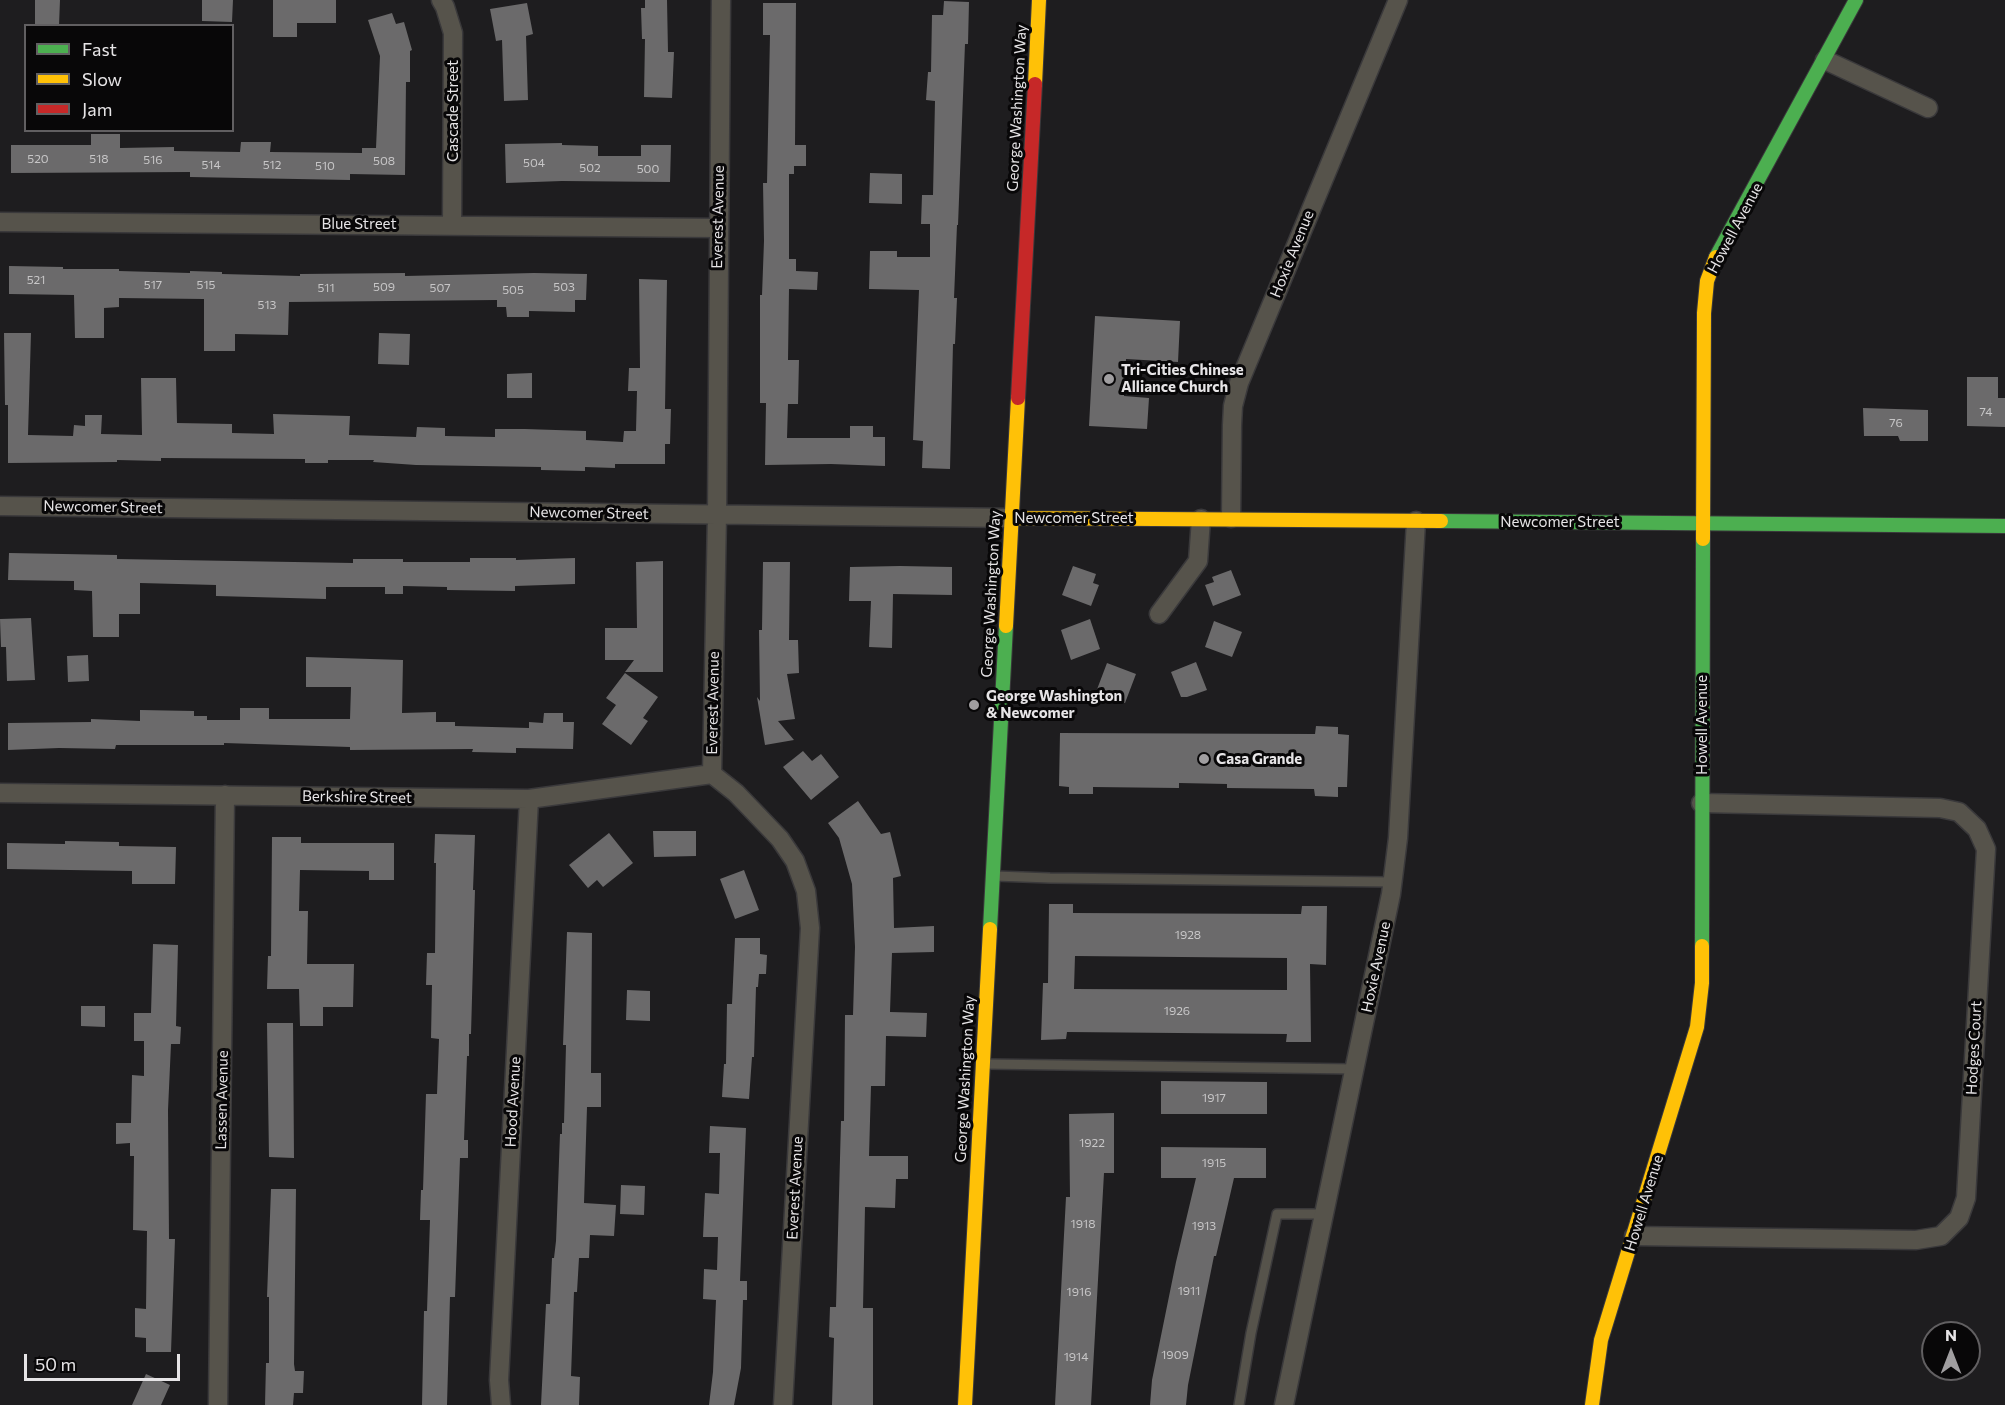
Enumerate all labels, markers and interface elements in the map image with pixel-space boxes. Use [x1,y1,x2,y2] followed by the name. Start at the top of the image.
[24,24,234,132] legend
[1004,24,1030,192] street label: George Washington Way
[82,38,117,60] text: Fast
[444,60,462,162] street label: Cascade Street
[82,68,122,90] text: Slow
[82,98,112,120] text: Jam
[27,152,49,166] house number: 520
[89,152,109,166] house number: 518
[143,153,163,167] house number: 516
[373,154,395,168] house number: 508
[523,156,545,170] house number: 504
[201,158,221,172] house number: 514
[263,158,281,172] house number: 512
[315,159,335,173] house number: 510
[579,161,601,175] house number: 502
[637,162,659,176] house number: 500
[708,165,728,269] street label: Everest Avenue
[1704,180,1766,276] street label: Howell Avenue
[1266,208,1318,300] street label: Hoxie Avenue
[321,215,397,233] street label: Blue Street
[27,273,45,287] house number: 521
[144,278,162,292] house number: 517
[197,278,215,292] house number: 515
[373,280,395,294] house number: 509
[553,280,575,294] house number: 503
[317,281,335,295] house number: 511
[429,281,451,295] house number: 507
[502,283,524,297] house number: 505
[258,298,276,312] house number: 513
[1121,361,1244,396] place label: Tri-Cities Chinese Alliance Church
[1102,372,1116,386] marker: Tri-Cities Chinese Alliance Church
[1980,405,1992,419] house number: 74
[1889,416,1903,430] house number: 76
[43,497,163,517] street label: Newcomer Street
[529,503,649,523] street label: Newcomer Street
[1014,509,1134,527] street label: Newcomer Street
[978,510,1004,678] street label: George Washington Way
[1500,513,1620,531] street label: Newcomer Street
[703,651,723,755] street label: Everest Avenue
[1693,675,1711,775] street label: Howell Avenue
[986,687,1122,722] place label: George Washington & Newcomer
[967,698,981,712] marker: George Washington & Newcomer
[1216,750,1302,768] place label: Casa Grande
[1197,752,1211,766] marker: Casa Grande
[302,787,412,807] street label: Berkshire Street
[1358,920,1394,1014] street label: Hoxie Avenue
[1175,928,1201,942] house number: 1928
[952,995,978,1163] street label: George Washington Way
[1963,1000,1985,1096] street label: Hodges Court
[1164,1004,1190,1018] house number: 1926
[212,1050,232,1150] street label: Lassen Avenue
[502,1056,524,1148] street label: Hood Avenue
[1202,1091,1226,1105] house number: 1917
[783,1136,807,1240] street label: Everest Avenue
[1079,1136,1105,1150] house number: 1922
[1621,1153,1667,1253] street label: Howell Avenue
[1202,1156,1226,1170] house number: 1915
[1071,1217,1095,1231] house number: 1918
[1192,1219,1216,1233] house number: 1913
[1178,1284,1200,1298] house number: 1911
[1067,1285,1091,1299] house number: 1916
[1921,1321,1981,1381] north arrow
[1945,1325,1957,1344] text: N
[27,1342,183,1380] scale bar
[1161,1348,1189,1362] house number: 1909
[1064,1350,1088,1364] house number: 1914
[35,1353,76,1375] text: 50 m

